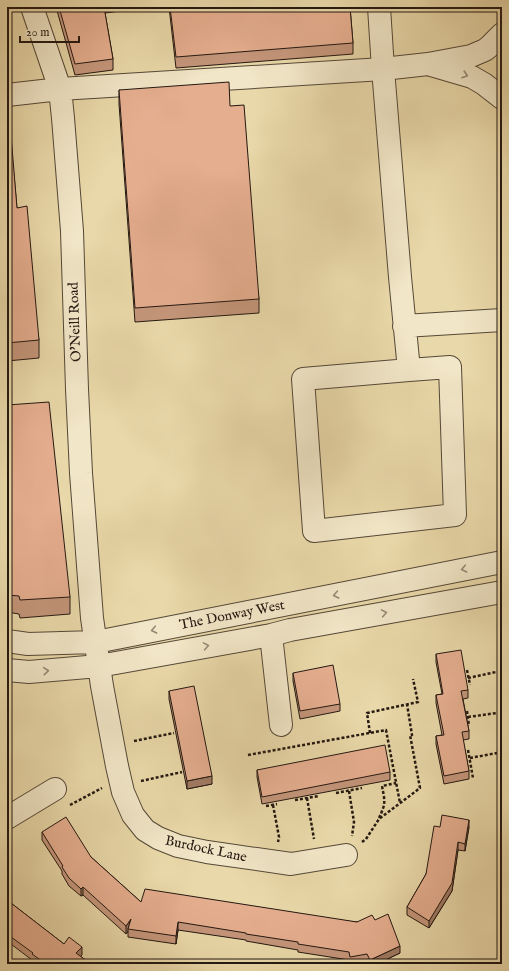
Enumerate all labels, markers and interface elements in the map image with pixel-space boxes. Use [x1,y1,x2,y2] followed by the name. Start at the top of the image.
[20,18,79,44] scale bar
[26,25,49,40] text: 20 m
[461,70,468,79] one-way arrow
[65,281,85,362] street label: O'Neill Road
[461,565,467,573] one-way arrow
[333,590,339,598] one-way arrow
[178,596,286,634] street label: The Donway West
[381,610,387,618] one-way arrow
[150,626,157,634] one-way arrow
[203,643,209,651] one-way arrow
[43,666,49,675] one-way arrow
[163,832,249,867] street label: Burdock Lane

